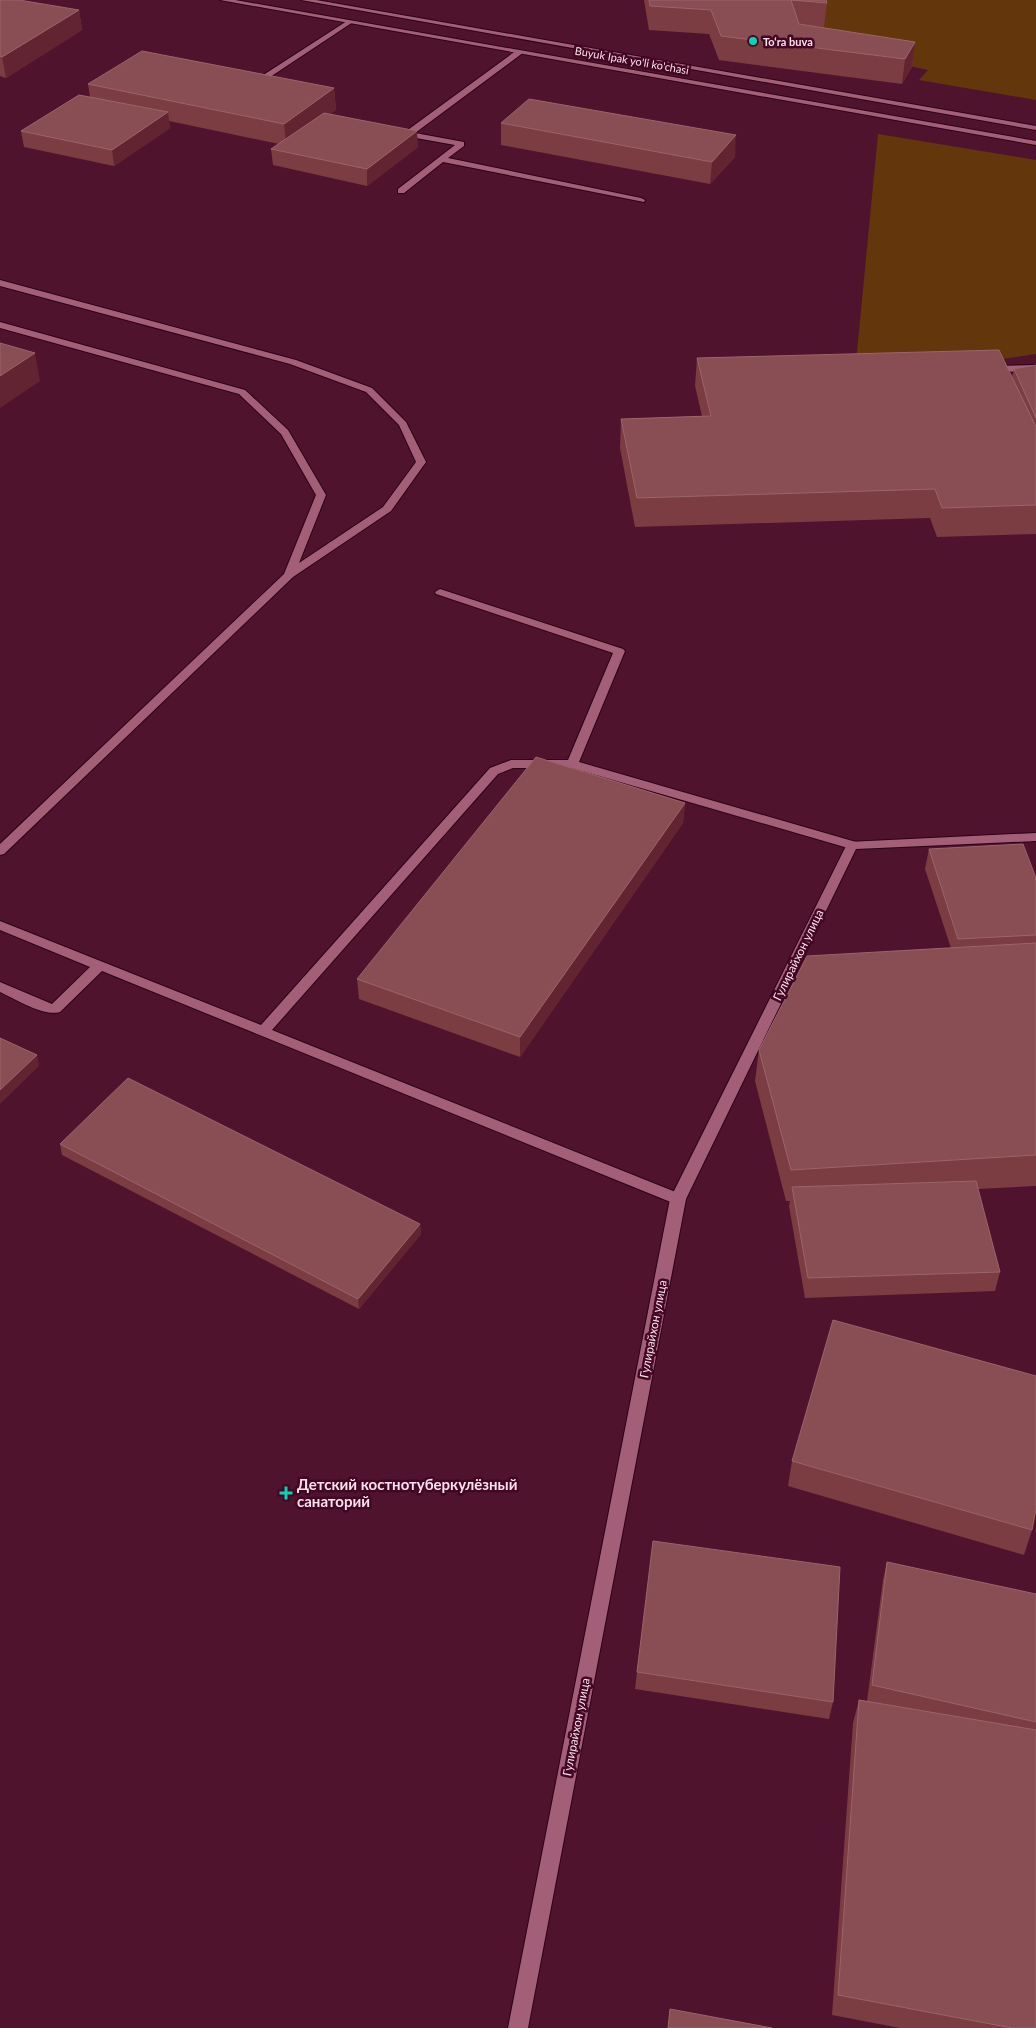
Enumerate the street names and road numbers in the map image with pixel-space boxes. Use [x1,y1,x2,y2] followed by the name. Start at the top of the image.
[574,44,690,76] street label: Buyuk Ipak yo'li ko'chasi
[769,907,827,1003] street label: Гулирайхон улица
[636,1279,670,1379] street label: Гулирайхон улица
[559,1677,593,1777] street label: Гулирайхон улица

